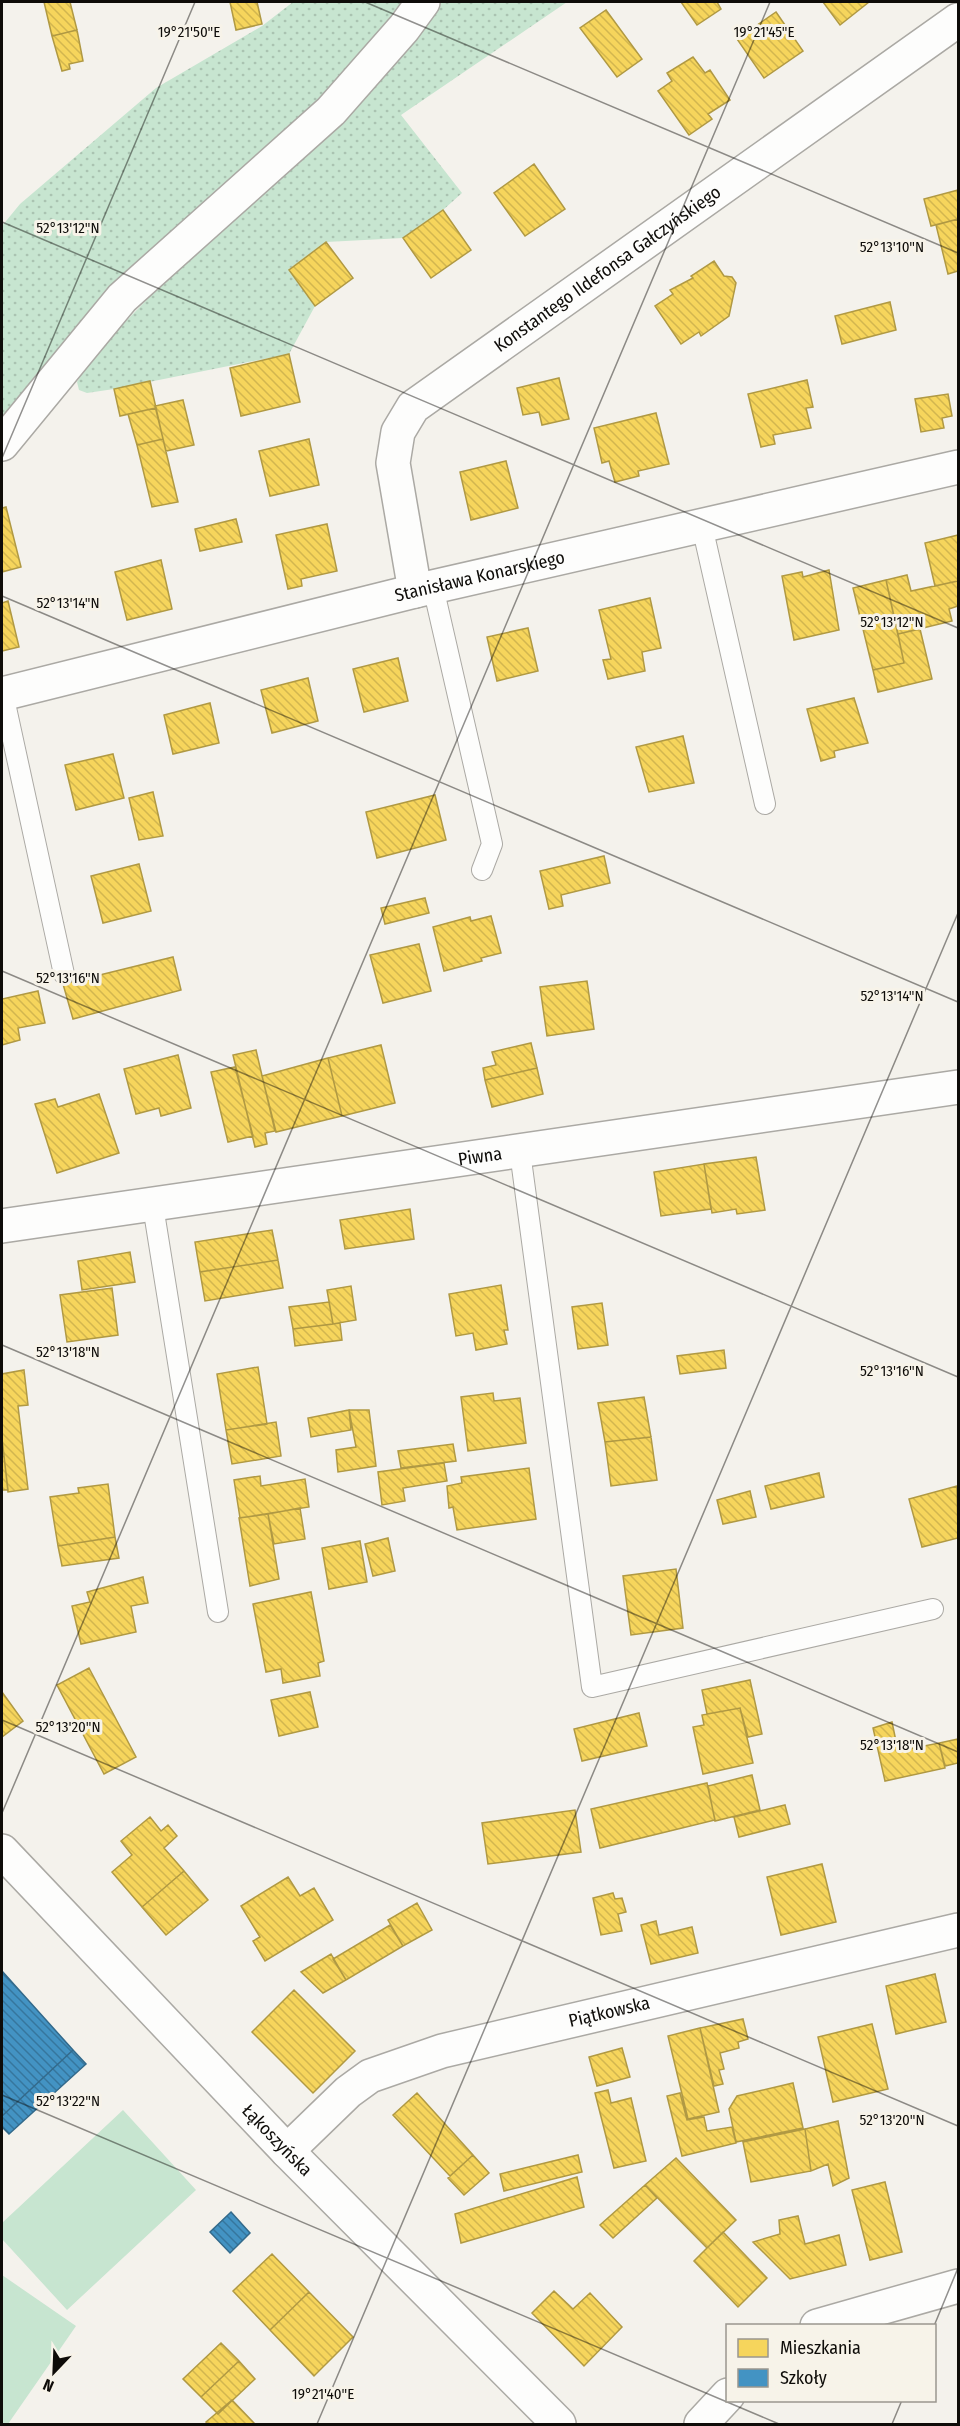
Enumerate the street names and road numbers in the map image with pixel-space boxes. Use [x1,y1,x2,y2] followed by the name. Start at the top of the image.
[490,181,725,357] street label: Konstantego Ildefonsa Gałczyńskiego
[392,546,567,607] street label: Stanisława Konarskiego
[457,1142,504,1171] street label: Piwna
[566,1992,652,2032] street label: Piątkowska
[237,2099,317,2181] street label: Łąkoszyńska

